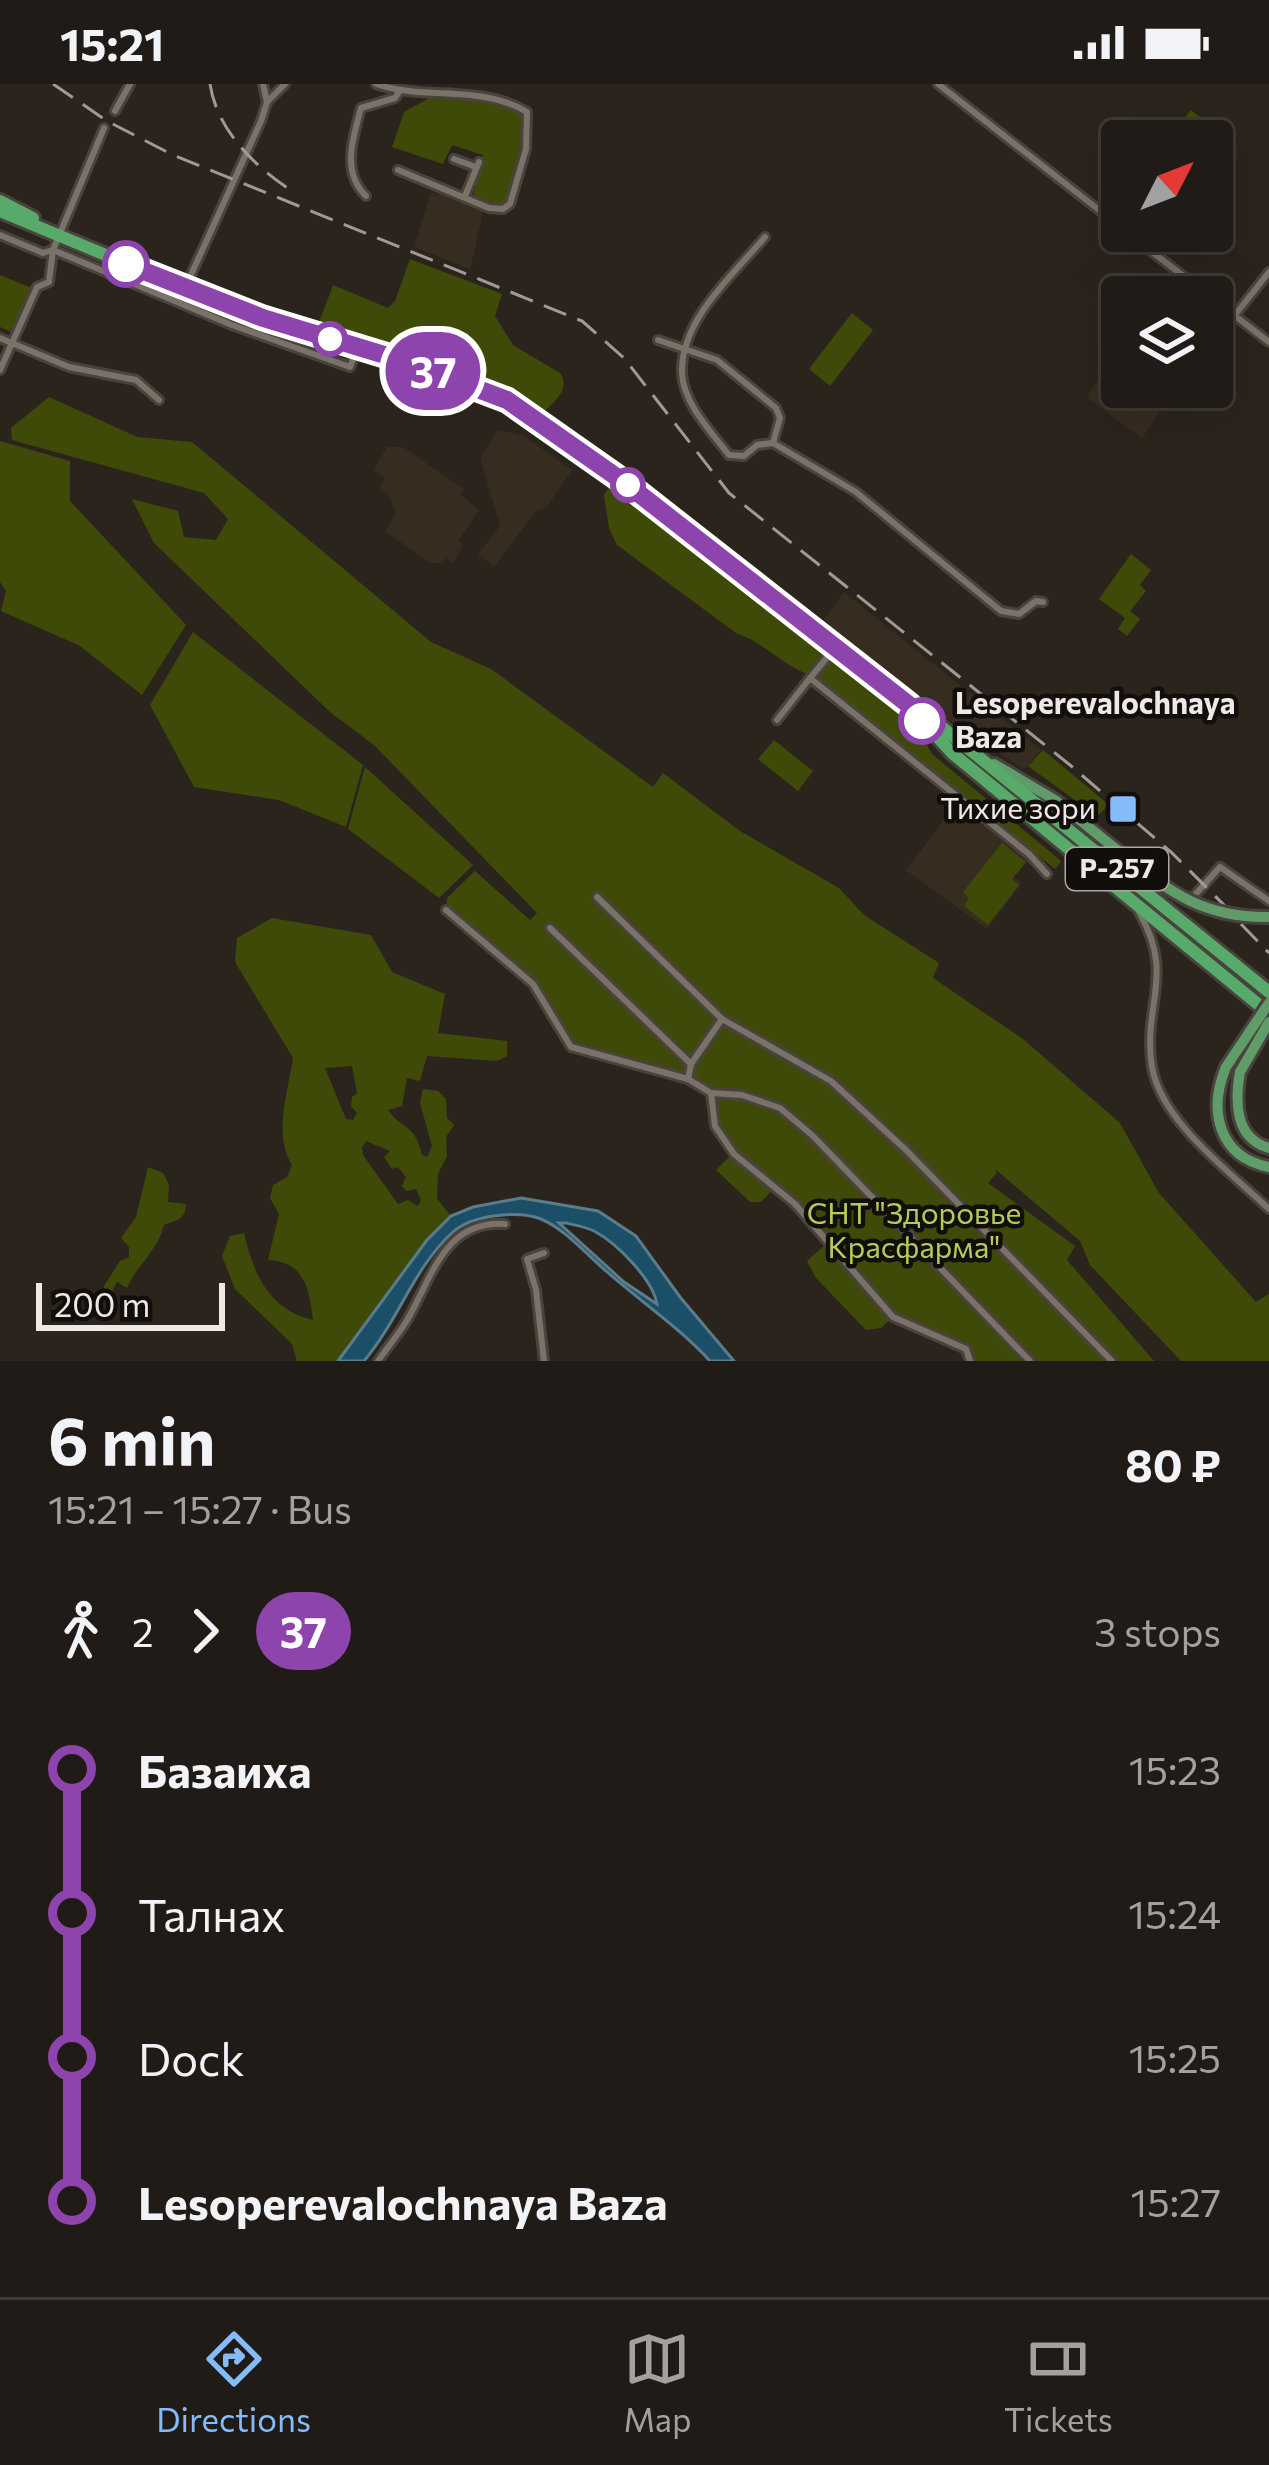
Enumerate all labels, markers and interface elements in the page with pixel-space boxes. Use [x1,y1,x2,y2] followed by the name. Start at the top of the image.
[60,15,164,70] text: 15:21
[1101,120,1233,252] north arrow
[1101,120,1233,408] map controls
[104,242,148,286] unlabelled marker
[1101,276,1233,408] button: layers
[314,323,346,355] unlabelled marker
[379,332,487,410] line badge: 37
[409,345,457,397] text: 37
[612,469,644,501] unlabelled marker
[955,683,1235,754] place label: Lesoperevalochnaya Baza
[900,699,944,743] marker: Lesoperevalochnaya Baza
[940,788,1096,825] place label: Тихие зори
[1107,793,1139,825] marker: Тихие зори
[1066,848,1168,890] road number: Р-257
[807,1193,1021,1264] park label: СНТ "Здоровье Красфарма"
[36,1277,225,1330] scale bar
[54,1283,150,1324] text: 200 m
[48,1398,215,1479] text: 6 min
[1125,1436,1221,1491] text: 80 ₽
[48,1484,352,1532] text: 15:21 – 15:27 · Bus
[48,1598,114,1664] icon: walk
[172,1598,238,1664] icon: forward
[280,1605,327,1657] text: 37
[132,1607,154,1655] text: 2
[1094,1607,1221,1655] text: 3 stops
[138,1742,311,1797] text: Базаиха
[1129,1745,1221,1793] text: 15:23
[138,1886,285,1941] text: Талнах
[1128,1889,1221,1937] text: 15:24
[138,2030,245,2085] text: Dock
[1129,2033,1221,2081] text: 15:25
[138,2174,668,2229] text: Lesoperevalochnaya Baza
[1131,2177,1221,2225] text: 15:27
[156,2326,311,2439] tab: Directions
[623,2326,692,2439] tab: Map
[1004,2326,1113,2439] tab: Tickets

